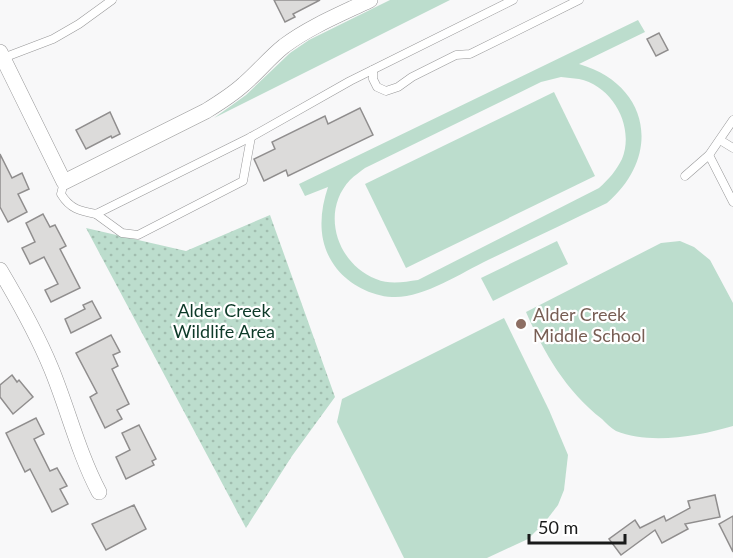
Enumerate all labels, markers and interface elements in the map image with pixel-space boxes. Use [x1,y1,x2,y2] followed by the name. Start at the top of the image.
[173,299,275,342] park label: Alder Creek Wildlife Area
[533,303,645,346] place label: Alder Creek Middle School
[514,317,528,331] marker: Alder Creek Middle School
[529,507,625,545] scale bar
[538,516,578,538] text: 50 m

